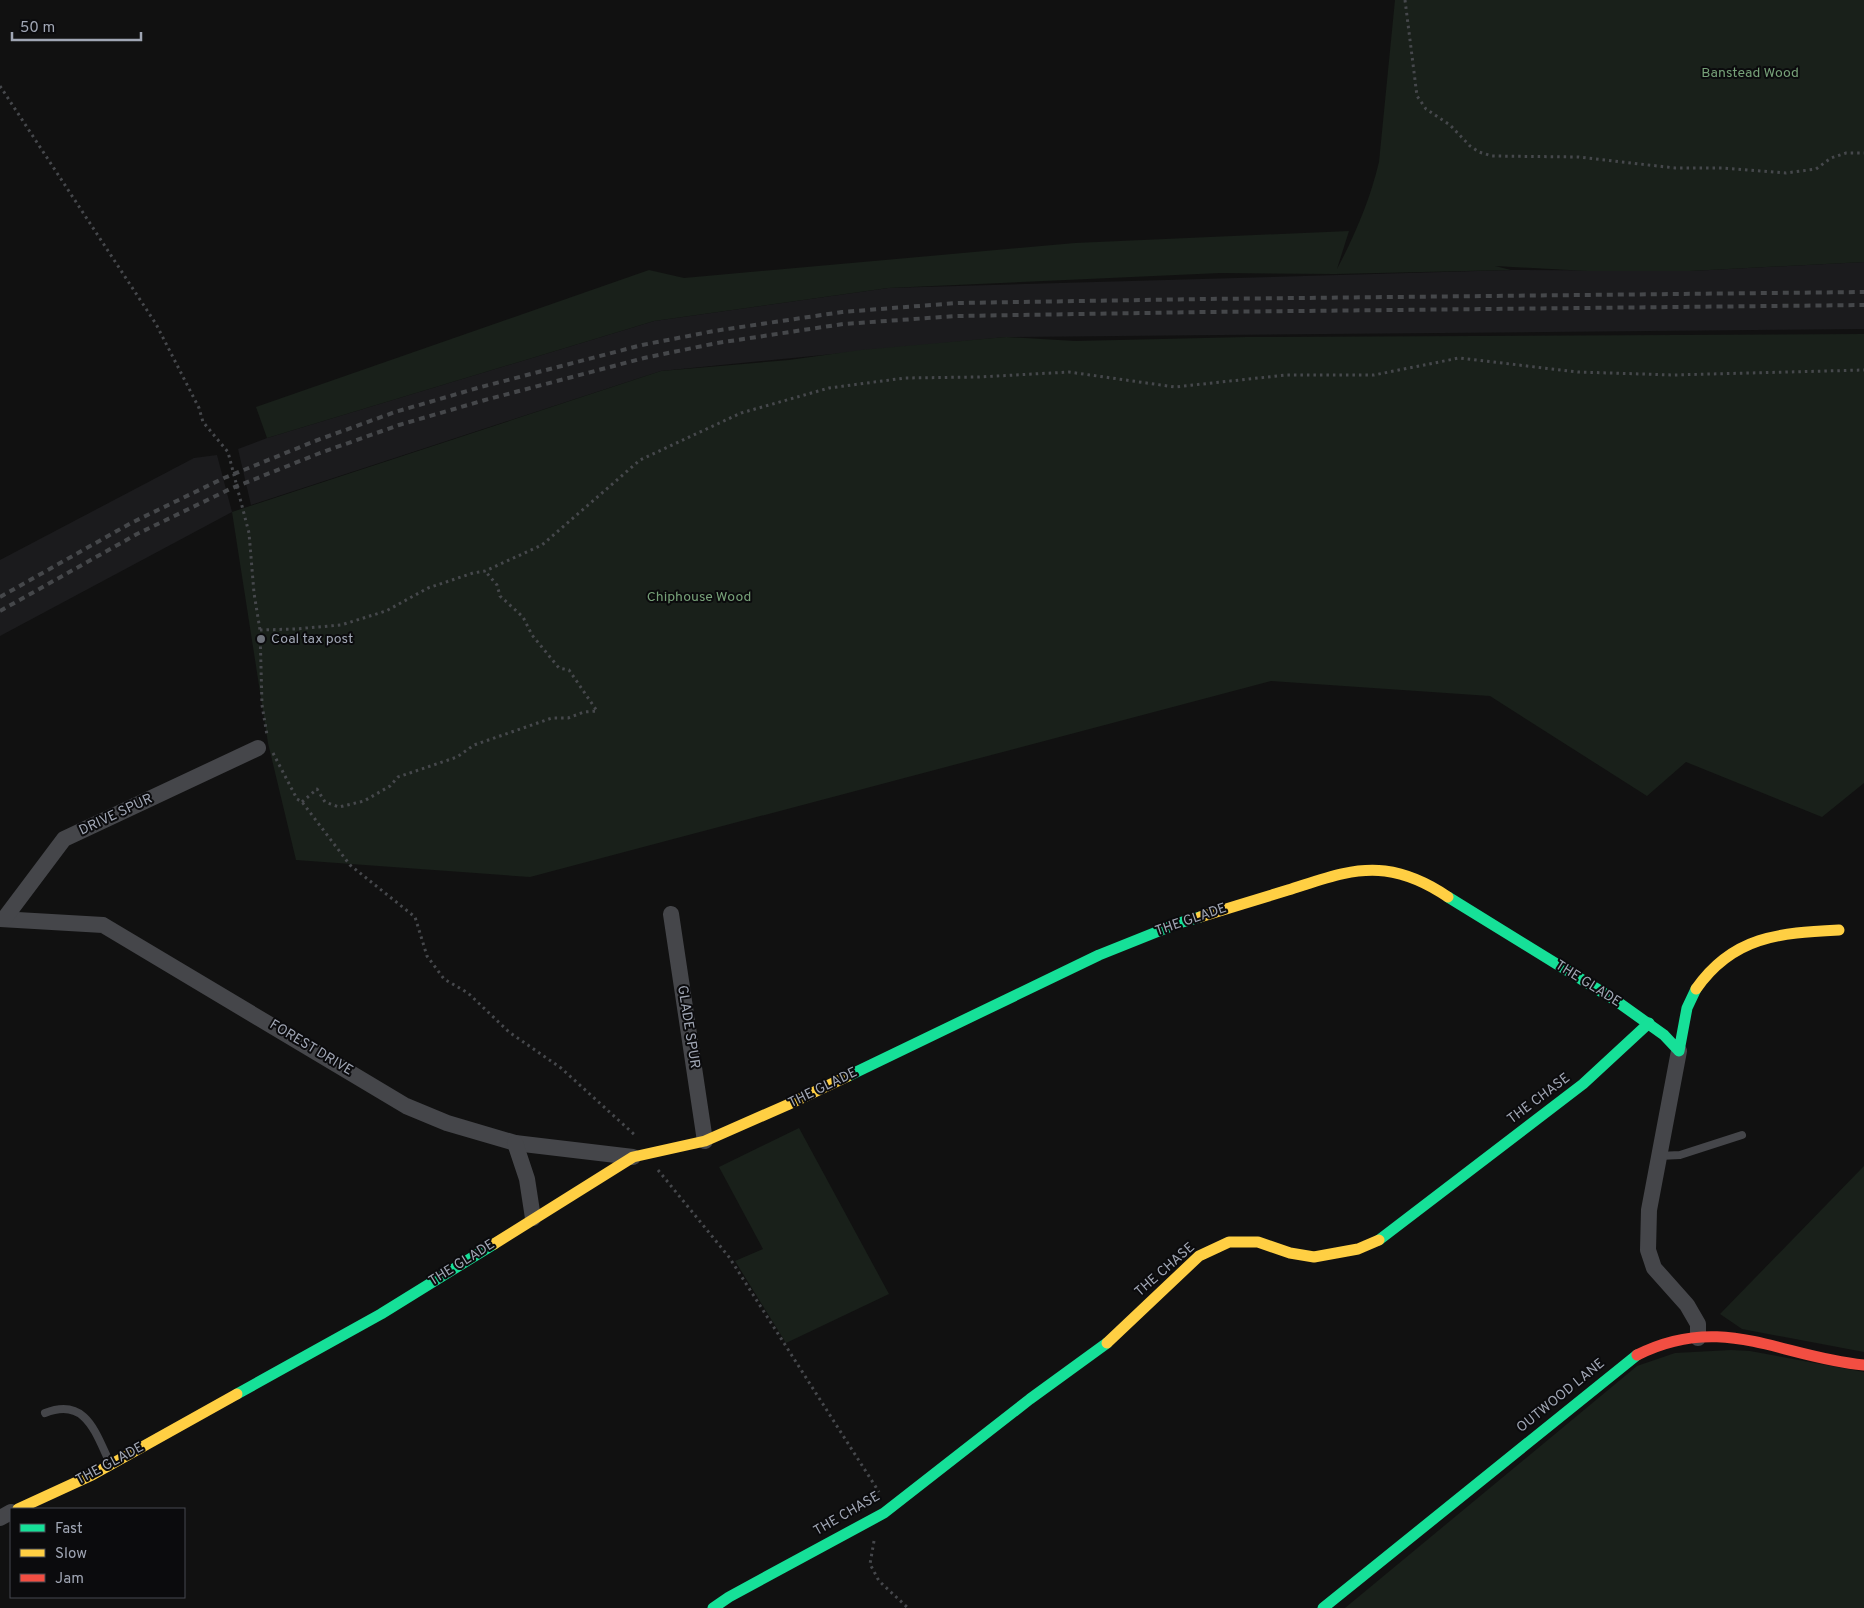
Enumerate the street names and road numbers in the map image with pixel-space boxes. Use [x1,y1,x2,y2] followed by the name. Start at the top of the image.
[76,791,156,839] street label: DRIVE SPUR
[1153,900,1229,940] street label: THE GLADE
[1552,957,1624,1011] street label: THE GLADE
[673,984,703,1070] street label: GLADE SPUR
[266,1016,356,1080] street label: FOREST DRIVE
[786,1064,860,1112] street label: THE GLADE
[1504,1070,1574,1128] street label: THE CHASE
[426,1236,498,1290] street label: THE GLADE
[1132,1239,1198,1301] street label: THE CHASE
[1513,1355,1609,1437] street label: OUTWOOD LANE
[73,1439,147,1489] street label: THE GLADE
[811,1488,883,1540] street label: THE CHASE

